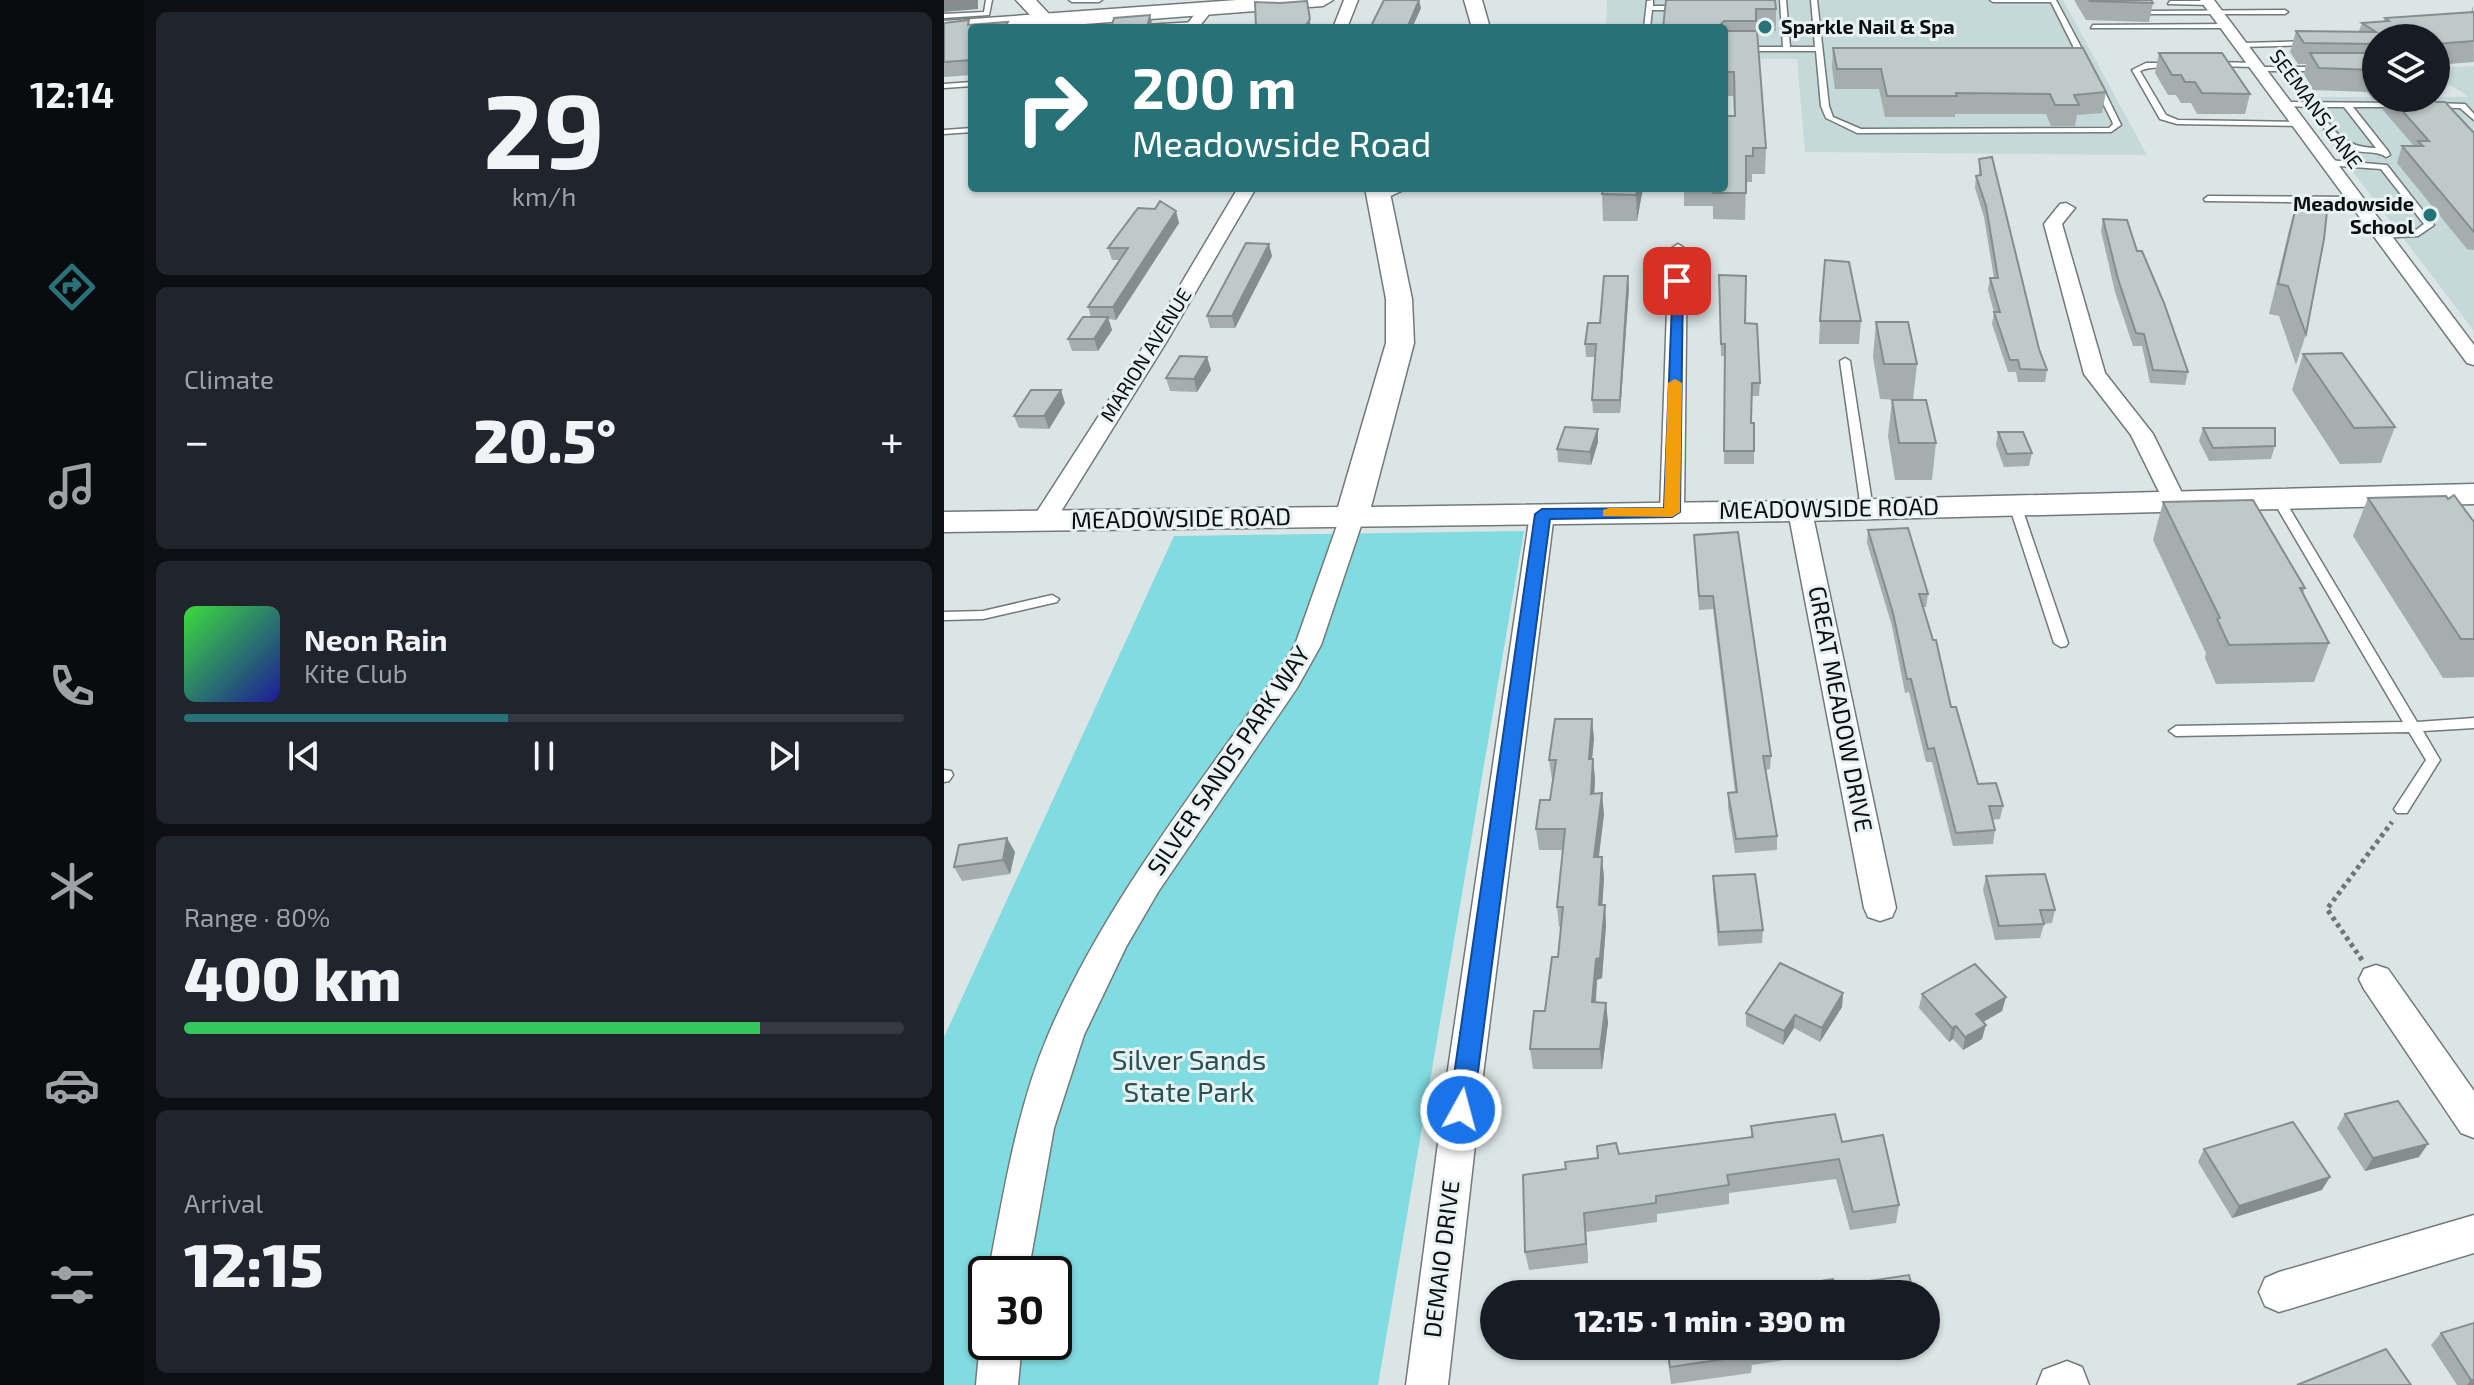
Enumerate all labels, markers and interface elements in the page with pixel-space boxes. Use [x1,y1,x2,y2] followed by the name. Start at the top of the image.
[1781,14,1955,38] place label: Sparkle Nail & Spa
[1756,18,1774,36] marker: Sparkle Nail & Spa
[2362,24,2450,112] map controls
[2362,24,2450,112] button: layers
[2266,44,2368,173] street label: SEEMANS LANE
[1132,53,1297,120] text: 200 m
[1000,56,1104,160] icon: right
[483,65,605,190] text: 29
[30,72,114,115] text: 12:14
[1132,121,1431,164] text: Meadowside Road
[512,180,576,211] text: km/h
[2293,191,2414,238] place label: Meadowside School
[2421,206,2439,224] marker: Meadowside School
[1643,247,1711,315] pin
[44,259,100,315] icon: directions
[1655,259,1699,303] icon: arrive
[1094,283,1196,426] street label: MARION AVENUE
[184,363,274,394] text: Climate
[473,403,616,475] text: 20.5°
[184,413,210,466] text: −
[880,413,904,466] text: +
[44,458,100,514] icon: music
[1719,491,1939,524] street label: MEADOWSIDE ROAD
[1071,501,1291,534] street label: MEADOWSIDE ROAD
[1803,583,1880,834] street label: GREAT MEADOW DRIVE
[304,621,448,657] text: Neon Rain
[1140,640,1315,880] street label: SILVER SANDS PARK WAY
[304,657,408,688] text: Kite Club
[44,658,100,714] icon: phone
[282,734,326,778] icon: previous
[522,734,566,778] icon: pause
[762,734,806,778] icon: next
[44,858,100,914] icon: climate
[184,901,330,932] text: Range · 80%
[184,941,401,1013] text: 400 km
[1112,1042,1266,1108] park label: Silver Sands State Park
[44,1057,100,1113] icon: car
[1419,1068,1503,1152] position arrow
[1416,1179,1465,1339] street label: DEMAIO DRIVE
[184,1187,263,1218] text: Arrival
[184,1227,323,1299] text: 12:15
[968,1256,1072,1360] speed limit sign: 30
[44,1257,100,1313] icon: filters
[1574,1302,1846,1338] text: 12:15 · 1 min · 390 m

